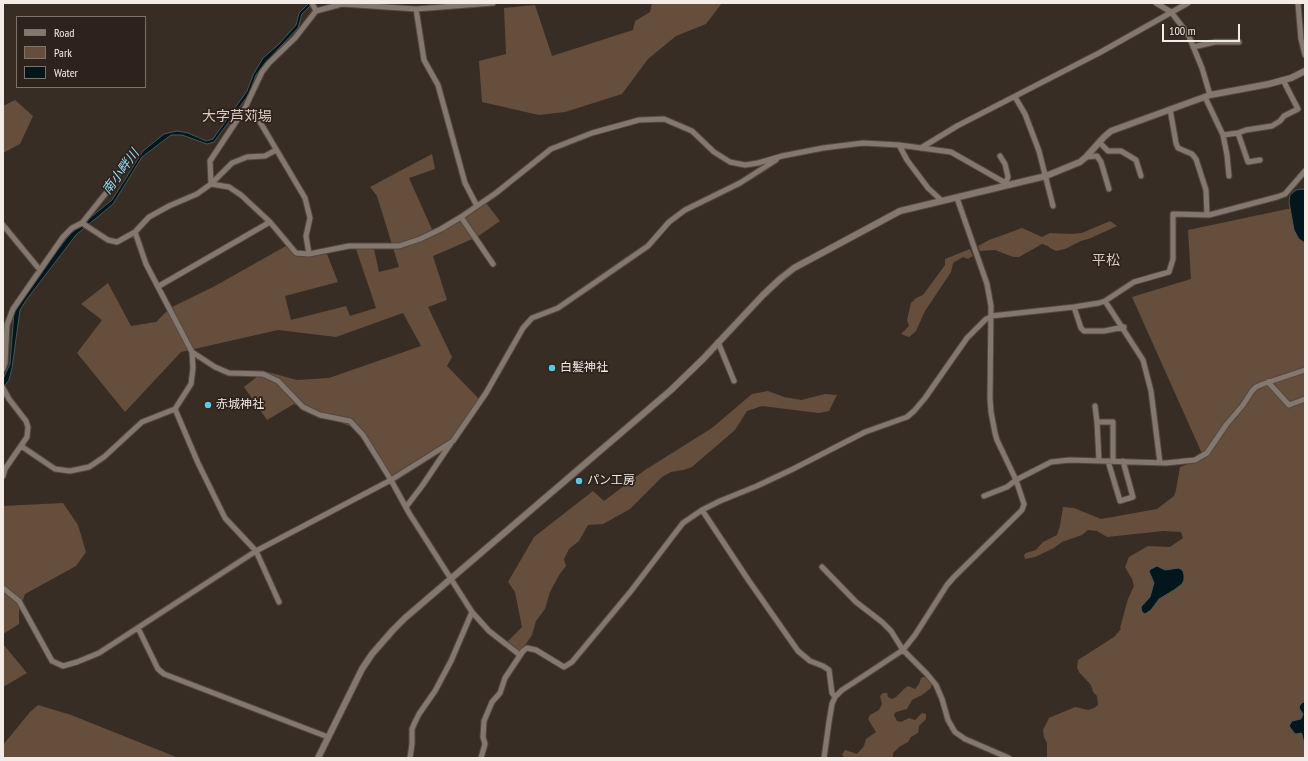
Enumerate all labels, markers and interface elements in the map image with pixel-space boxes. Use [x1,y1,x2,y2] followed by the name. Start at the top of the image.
[16,16,146,88] legend
[1164,16,1242,42] scale bar
[1169,23,1196,38] text: 100 m
[54,25,74,40] text: Road
[54,45,72,60] text: Park
[54,65,78,80] text: Water
[202,109,272,125] district label: 大字芦苅場
[99,146,143,198] water label: 南小畔川
[1092,253,1120,269] district label: 平松
[560,361,608,375] place label: 白髪神社
[547,363,557,373] marker: 白髪神社
[216,398,264,412] place label: 赤城神社
[203,400,213,410] marker: 赤城神社
[587,474,635,488] place label: パン工房
[574,476,584,486] marker: パン工房

